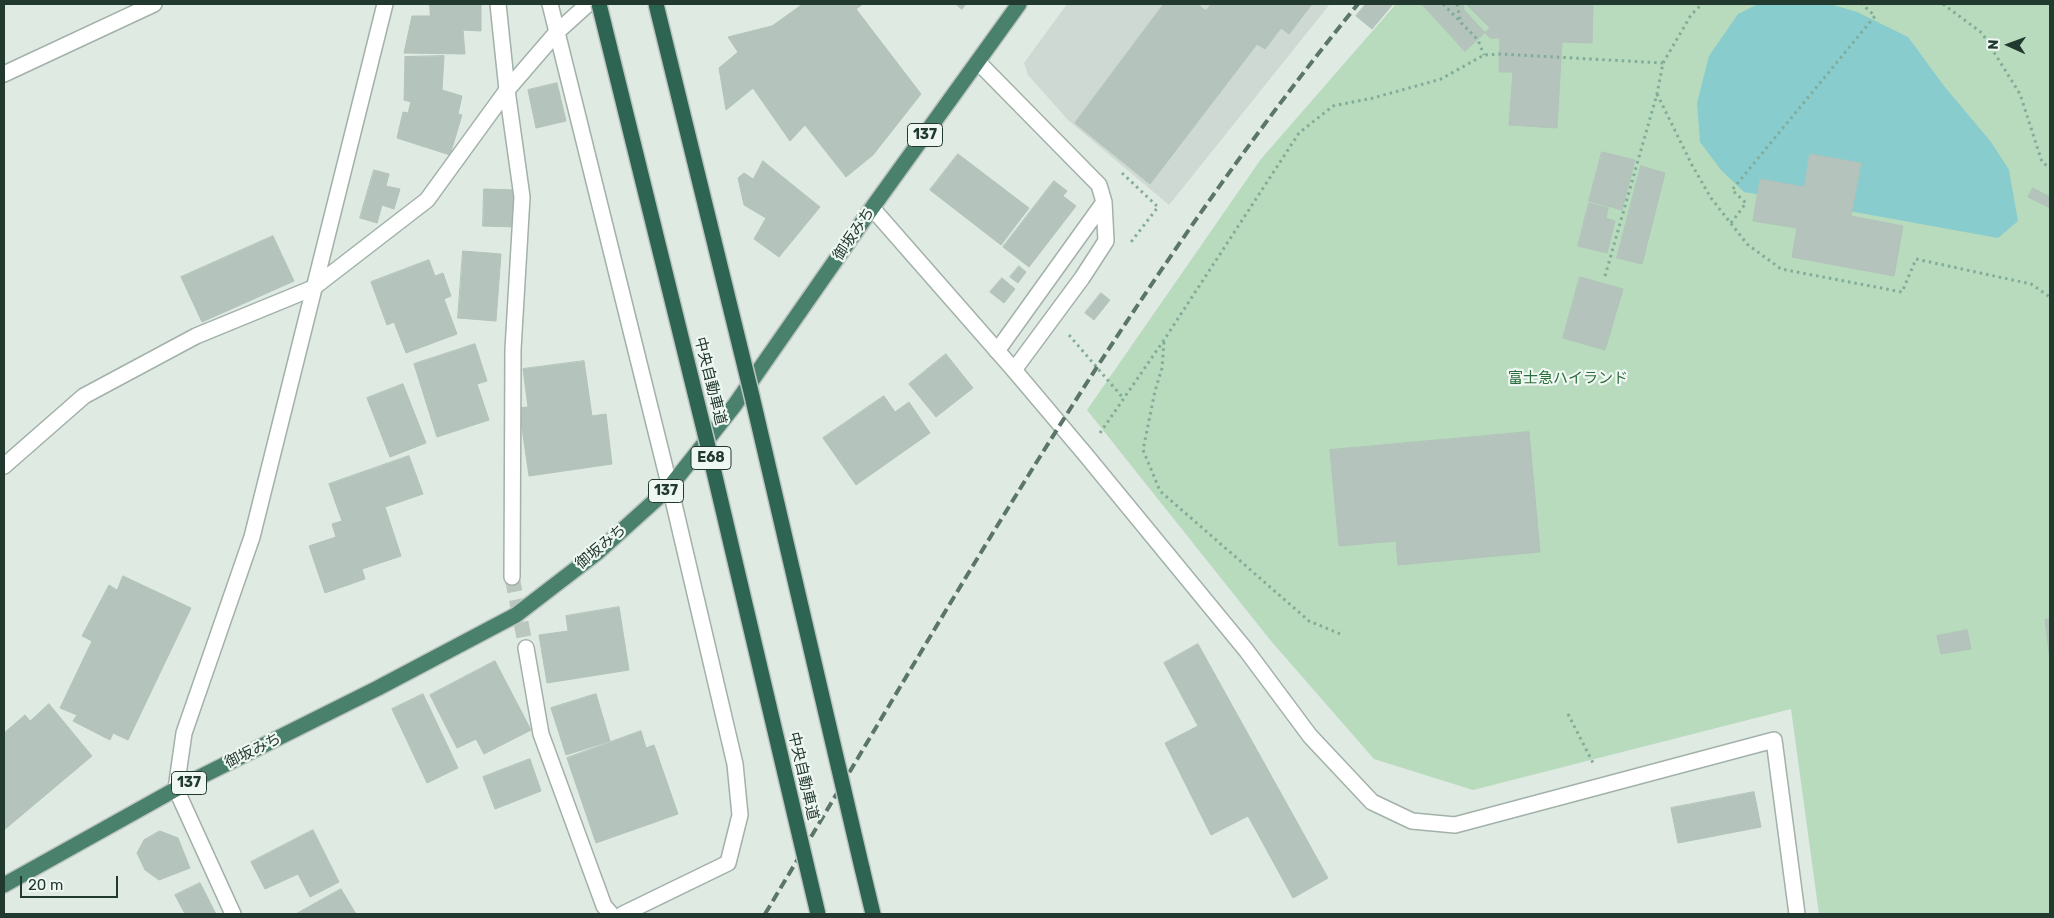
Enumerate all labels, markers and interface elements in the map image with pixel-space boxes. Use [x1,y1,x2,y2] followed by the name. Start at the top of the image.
[1984,20,2034,70] north arrow
[1985,39,2002,50] text: N
[908,124,942,146] road number: 137
[830,204,878,264] street label: 御坂みち
[690,335,730,427] street label: 中央自動車道
[1508,370,1628,388] park label: 富士急ハイランド
[691,446,731,469] road number: E68
[648,480,684,502] road number: 137
[572,521,630,573] street label: 御坂みち
[222,730,284,772] street label: 御坂みち
[784,730,822,822] street label: 中央自動車道
[172,771,206,794] road number: 137
[22,866,120,898] scale bar
[28,876,63,894] text: 20 m

